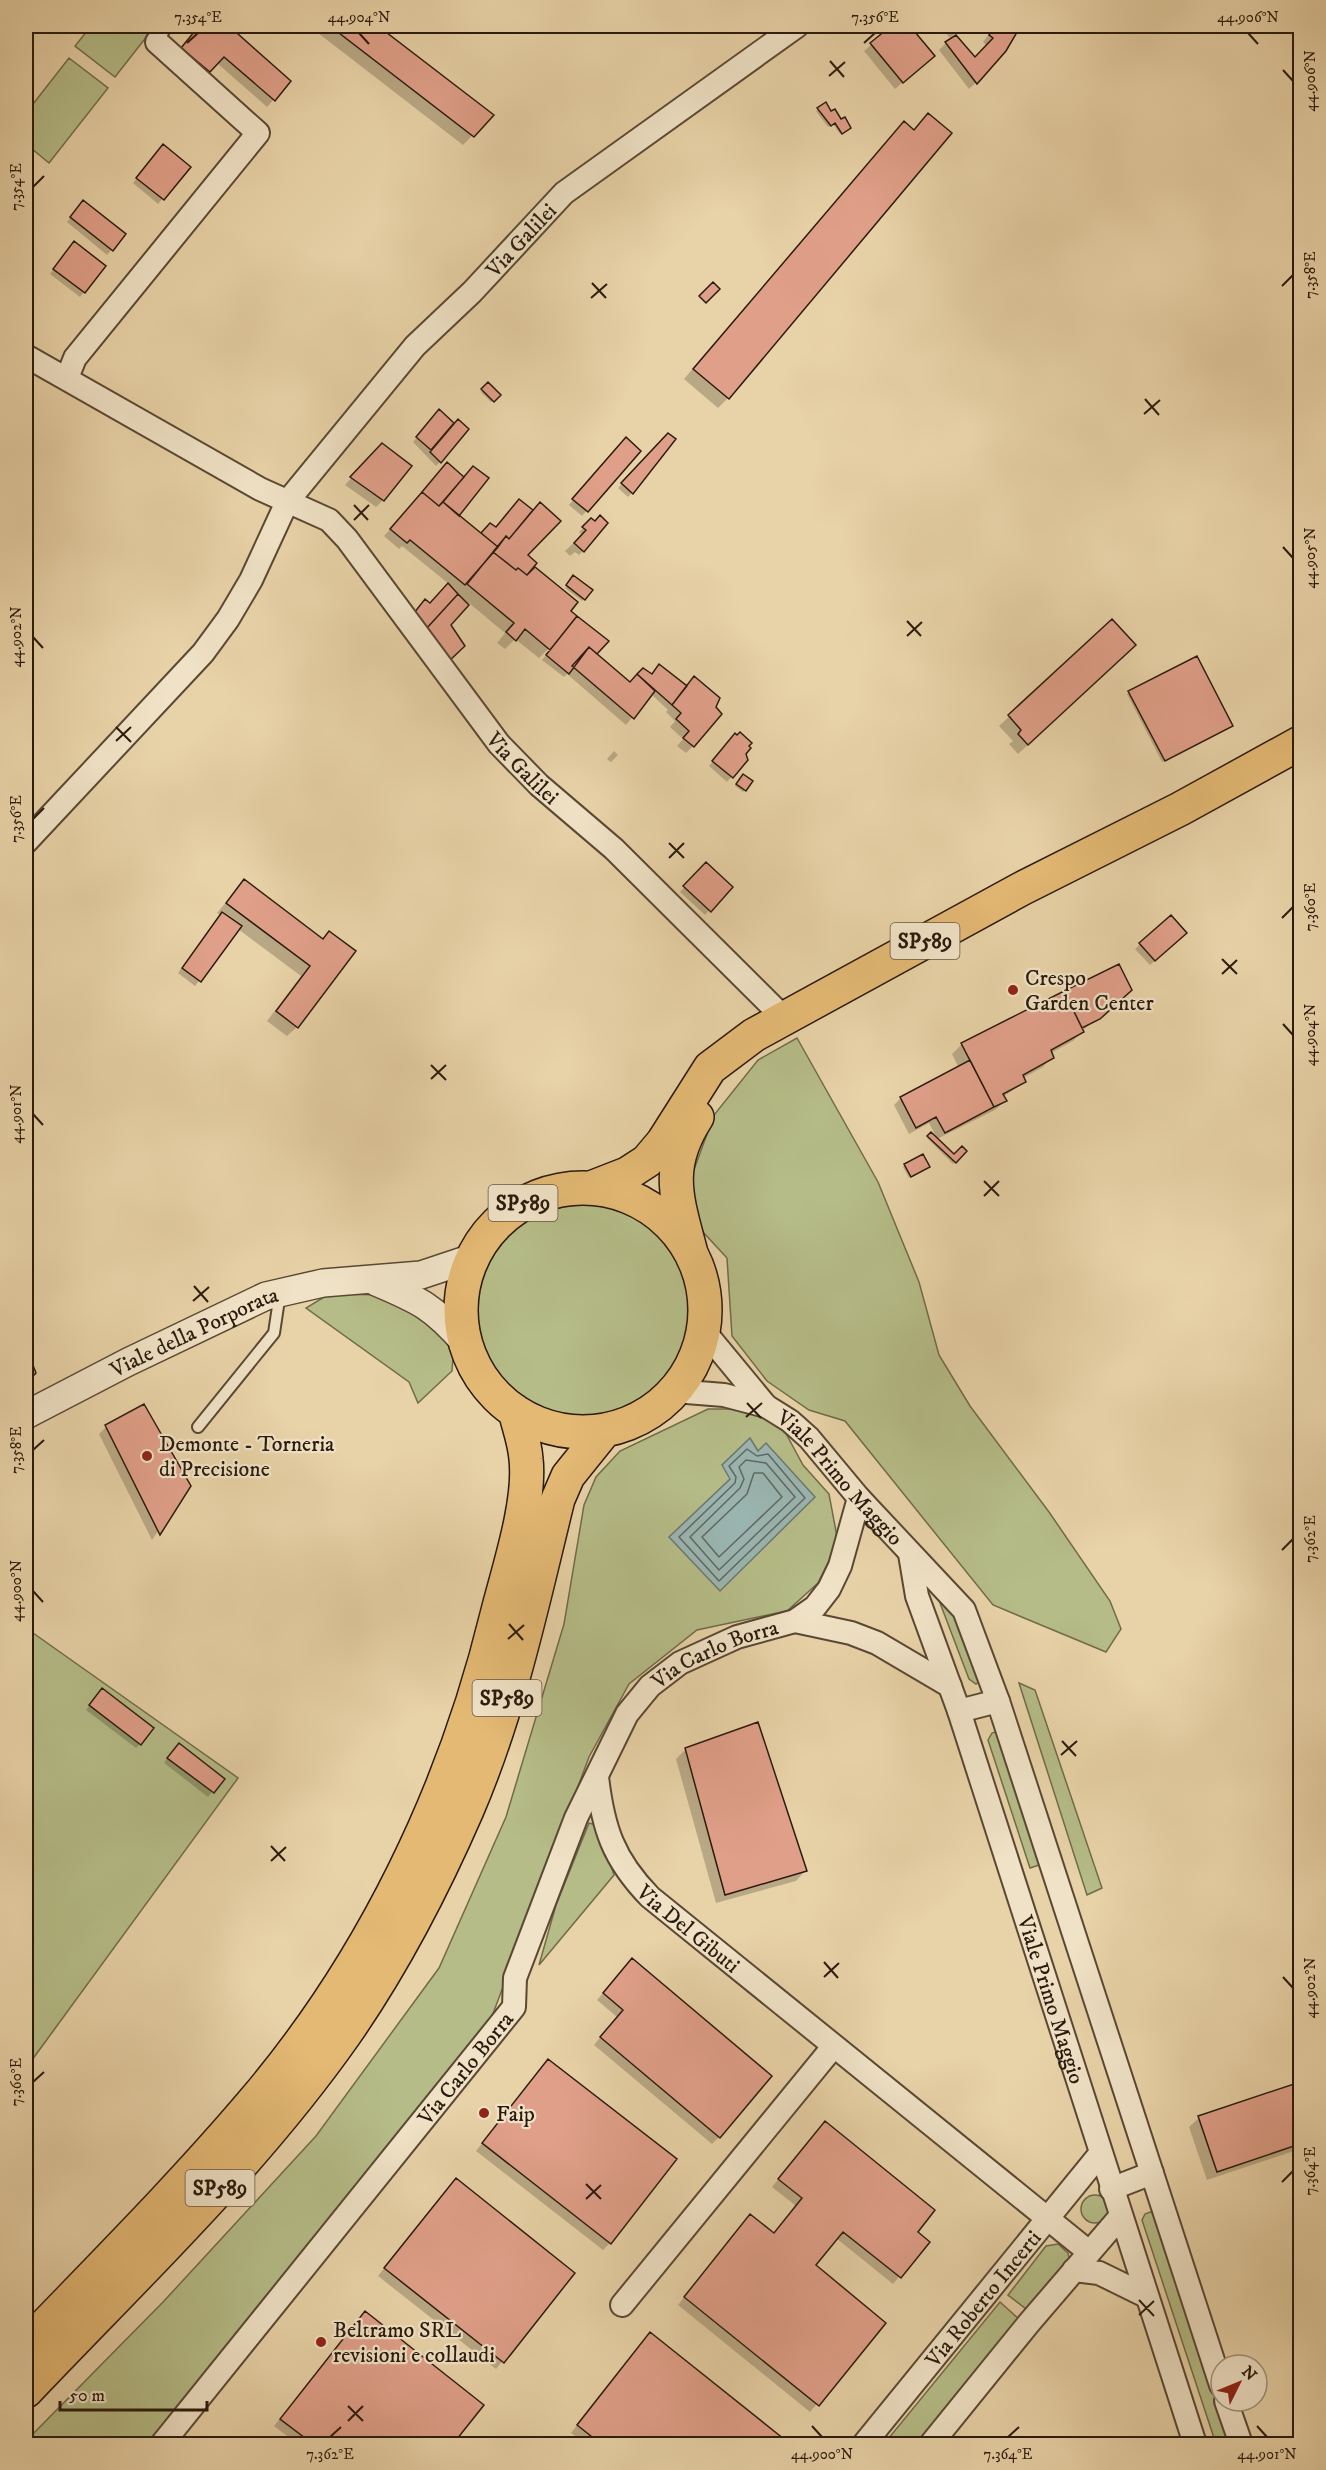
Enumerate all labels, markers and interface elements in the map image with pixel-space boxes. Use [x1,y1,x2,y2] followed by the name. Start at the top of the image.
[174,8,222,27] text: 7.354°E
[328,8,390,27] text: 44.904°N
[851,8,899,27] text: 7.356°E
[1217,8,1279,27] text: 44.906°N
[1301,50,1320,112] text: 44.906°N
[7,163,26,211] text: 7.354°E
[480,198,563,284] street label: Via Galilei
[1301,251,1320,299] text: 7.358°E
[1301,527,1320,589] text: 44.905°N
[7,606,26,668] text: 44.902°N
[479,726,564,811] street label: Via Galilei
[7,795,26,843] text: 7.356°E
[1301,882,1320,931] text: 7.360°E
[890,923,960,959] road number: SP589
[1025,965,1154,1017] place label: Crespo Garden Center
[1006,983,1020,997] marker: Crespo Garden Center
[1301,1004,1320,1066] text: 44.904°N
[7,1084,26,1144] text: 44.901°N
[488,1185,558,1221] road number: SP589
[105,1282,281,1384] street label: Viale della Porporata
[771,1404,908,1552] street label: Viale Primo Maggio
[7,1426,26,1474] text: 7.358°E
[159,1431,335,1483] place label: Demonte - Torneria di Precisione
[140,1449,154,1463] marker: Demonte - Torneria di Precisione
[1301,1515,1320,1563] text: 7.362°E
[7,1560,26,1622] text: 44.900°N
[646,1614,782,1696] street label: Via Carlo Borra
[472,1680,542,1716] road number: SP589
[629,1879,745,1979] street label: Via Del Gibuti
[1010,1911,1090,2087] street label: Viale Primo Maggio
[1301,1957,1320,2019] text: 44.902°N
[412,2006,520,2132] street label: Via Carlo Borra
[7,2057,26,2106] text: 7.360°E
[496,2101,535,2128] place label: Faip
[477,2106,491,2120] marker: Faip
[1301,2146,1320,2195] text: 7.364°E
[186,2170,254,2206] road number: SP589
[919,2225,1048,2374] street label: Via Roberto Incerti
[333,2317,495,2369] place label: Beltramo SRL revisioni e collaudi
[314,2335,328,2349] marker: Beltramo SRL revisioni e collaudi
[1209,2353,1269,2413] north arrow
[1237,2362,1261,2385] text: N
[60,2374,207,2412] scale bar
[69,2385,105,2407] text: 50 m
[306,2445,354,2464] text: 7.362°E
[791,2445,853,2464] text: 44.900°N
[984,2445,1033,2464] text: 7.364°E
[1237,2445,1297,2464] text: 44.901°N

